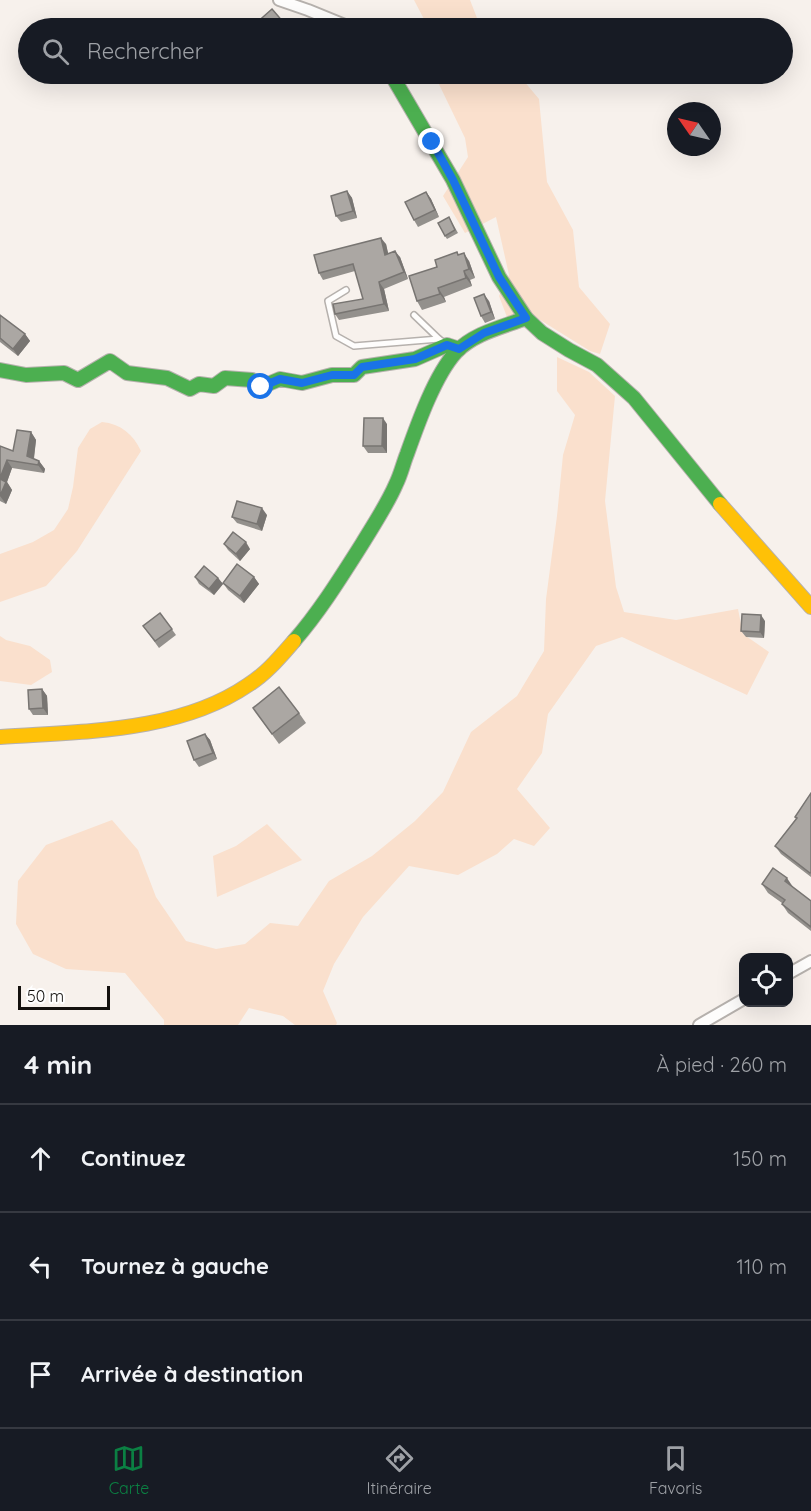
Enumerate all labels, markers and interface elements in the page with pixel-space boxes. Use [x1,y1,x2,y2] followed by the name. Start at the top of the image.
[18,18,793,84] search box
[39,35,72,68] icon: search
[87,37,203,65] text: Rechercher
[667,102,721,156] north arrow
[418,128,444,154] route end
[247,373,273,399] route start
[739,953,793,1007] map controls
[739,953,793,1007] button: locate
[18,983,110,1010] scale bar
[27,986,64,1006] text: 50 m
[24,1048,92,1081] text: 4 min
[657,1052,787,1077] text: À pied · 260 m
[24,1142,57,1175] icon: ahead
[81,1144,185,1172] text: Continuez
[733,1146,787,1171] text: 150 m
[24,1250,57,1283] icon: left
[81,1252,269,1280] text: Tournez à gauche
[737,1254,787,1279] text: 110 m
[24,1358,57,1391] icon: arrive
[81,1360,303,1388] text: Arrivée à destination
[109,1442,149,1498] tab: Carte
[367,1442,432,1498] tab: Itinéraire
[649,1442,702,1498] tab: Favoris

